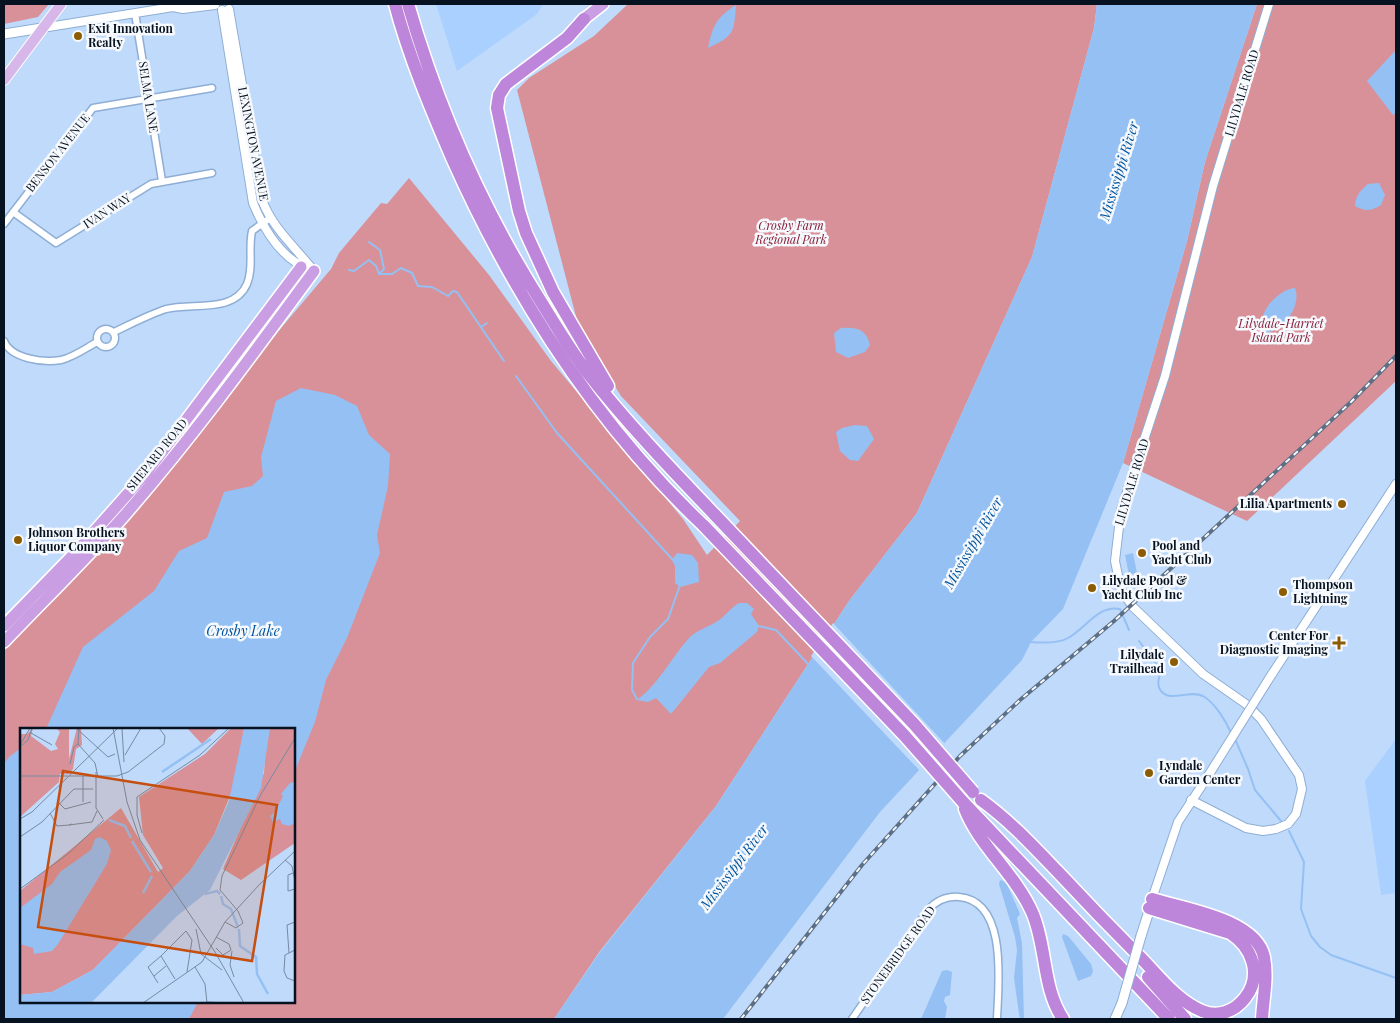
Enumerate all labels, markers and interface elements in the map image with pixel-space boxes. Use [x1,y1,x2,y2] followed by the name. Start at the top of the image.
[88,20,174,50] place label: Exit Innovation Realty
[72,30,84,42] marker: Exit Innovation Realty
[1220,47,1262,138] street label: LILYDALE ROAD
[135,60,163,134] street label: SELMA LANE
[235,85,273,202] street label: LEXINGTON AVENUE
[22,110,93,195] street label: BENSON AVENUE
[1094,118,1143,223] water label: Mississippi River
[80,188,134,231] street label: IVAN WAY
[754,217,827,247] park label: Crosby Farm Regional Park
[1237,315,1325,345] park label: Lilydale-Harriet Island Park
[122,415,191,494] street label: SHEPARD ROAD
[1110,436,1152,527] street label: LILYDALE ROAD
[938,493,1007,593] water label: Mississippi River
[1240,495,1332,511] place label: Lilia Apartments
[1336,498,1348,510] marker: Lilia Apartments
[27,524,125,554] place label: Johnson Brothers Liquor Company
[12,534,24,546] marker: Johnson Brothers Liquor Company
[1151,537,1212,567] place label: Pool and Yacht Club
[1136,547,1148,559] marker: Pool and Yacht Club
[1101,572,1187,602] place label: Lilydale Pool & Yacht Club Inc
[1293,576,1353,606] place label: Thompson Lightning
[1086,582,1098,594] marker: Lilydale Pool & Yacht Club Inc
[1277,586,1289,598] marker: Thompson Lightning
[206,621,280,640] water label: Crosby Lake
[1220,627,1328,657] place label: Center For Diagnostic Imaging
[1332,636,1346,650] marker: Center For Diagnostic Imaging
[1110,646,1164,676] place label: Lilydale Trailhead
[1168,656,1180,668] marker: Lilydale Trailhead
[20,728,295,1003] inset map
[1159,757,1241,787] place label: Lyndale Garden Center
[1143,767,1155,779] marker: Lyndale Garden Center
[695,819,773,914] water label: Mississippi River
[856,902,938,1007] street label: STONEBRIDGE ROAD

